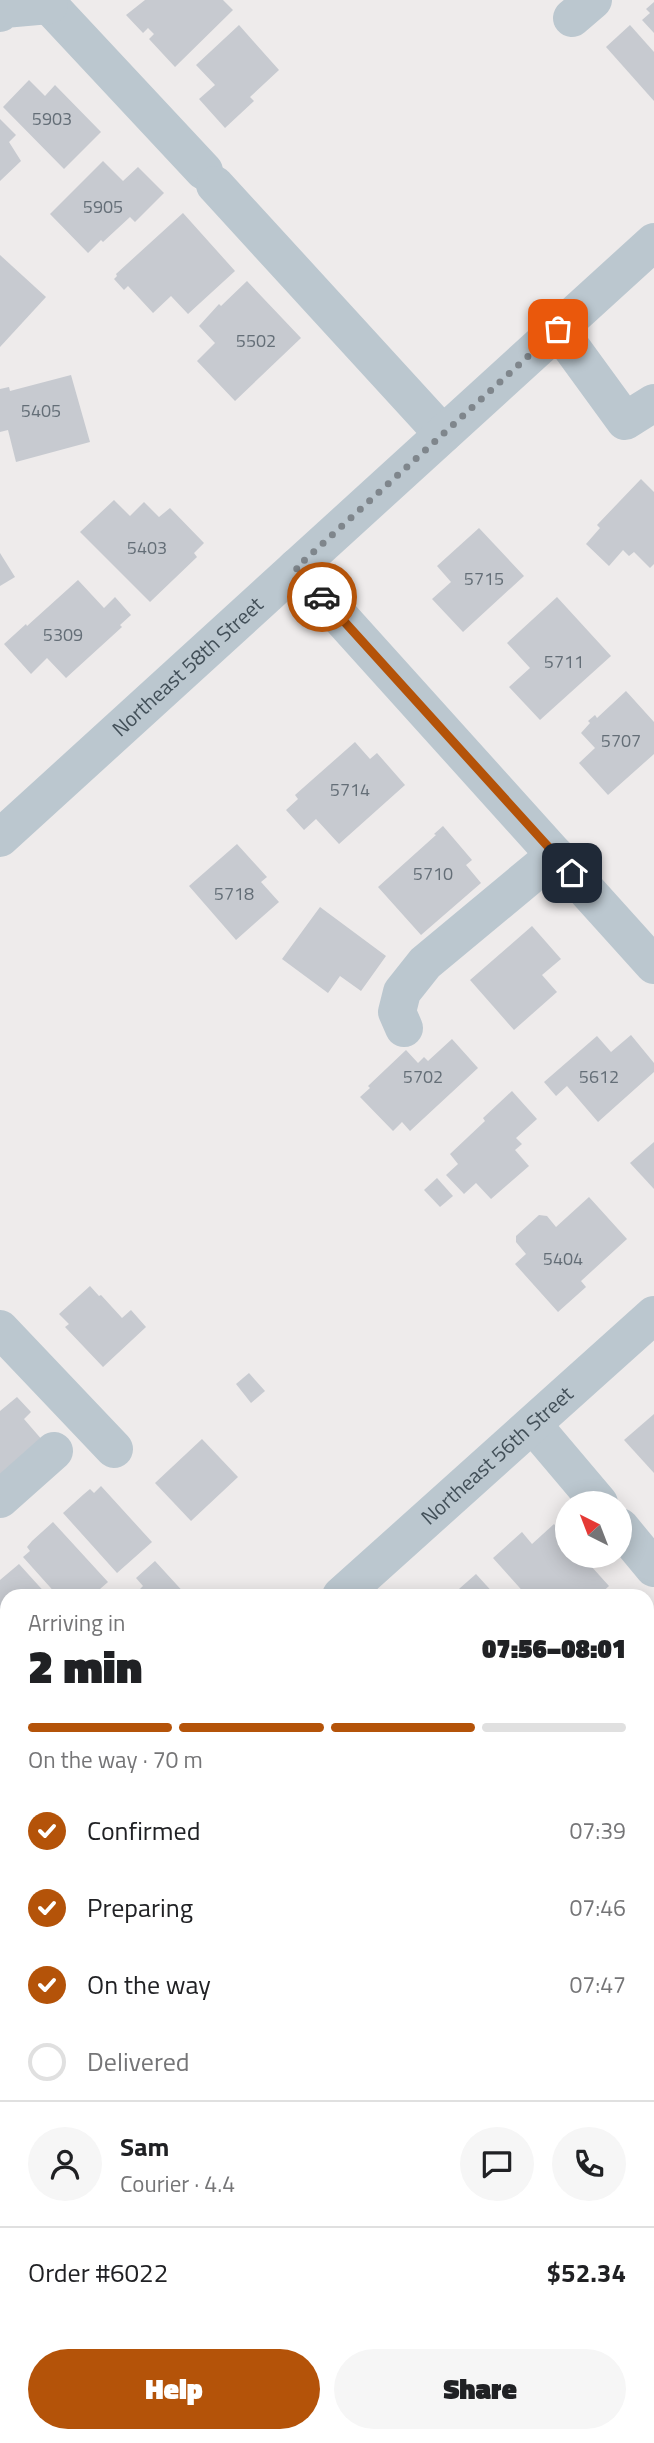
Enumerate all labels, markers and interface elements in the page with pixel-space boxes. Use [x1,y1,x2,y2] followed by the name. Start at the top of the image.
[32,105,72,132] house number: 5903
[83,193,123,220] house number: 5905
[528,299,588,359] pin
[539,310,577,348] icon: bag
[236,327,276,354] house number: 5502
[21,397,61,424] house number: 5405
[127,534,167,561] house number: 5403
[287,562,357,632] courier
[464,565,504,592] house number: 5715
[303,578,341,616] icon: car
[104,588,270,744] street label: Northeast 58th Street
[43,621,83,648] house number: 5309
[544,648,584,675] house number: 5711
[601,727,641,754] house number: 5707
[330,776,370,803] house number: 5714
[542,843,602,903] pin
[553,854,591,892] icon: home
[413,860,453,887] house number: 5710
[214,880,254,907] house number: 5718
[403,1063,443,1090] house number: 5702
[579,1063,619,1090] house number: 5612
[543,1245,583,1272] house number: 5404
[413,1378,580,1532] street label: Northeast 56th Street
[555,1491,632,1568] north arrow
[555,1491,632,1568] map controls
[28,1605,125,1640] text: Arriving in
[482,1629,626,1668] text: 07:56–08:01
[28,1631,142,1701] text: 2 min
[28,1742,203,1777] text: On the way · 70 m
[87,1811,201,1850] text: Confirmed
[28,1812,66,1850] icon: check
[569,1813,626,1848] text: 07:39
[87,1888,193,1927] text: Preparing
[28,1889,66,1927] icon: check
[569,1890,626,1925] text: 07:46
[87,1965,211,2004] text: On the way
[28,1966,66,2004] icon: check
[569,1967,626,2002] text: 07:47
[87,2042,190,2081] text: Delivered
[28,2127,102,2201] button: person
[120,2127,169,2166] text: Sam
[460,2127,534,2201] button: chat
[552,2127,626,2201] button: phone
[120,2166,235,2201] text: Courier · 4.4
[28,2253,168,2292] text: Order #6022
[547,2253,626,2292] text: $52.34
[28,2349,320,2429] button: Help
[334,2349,626,2429] button: Share

